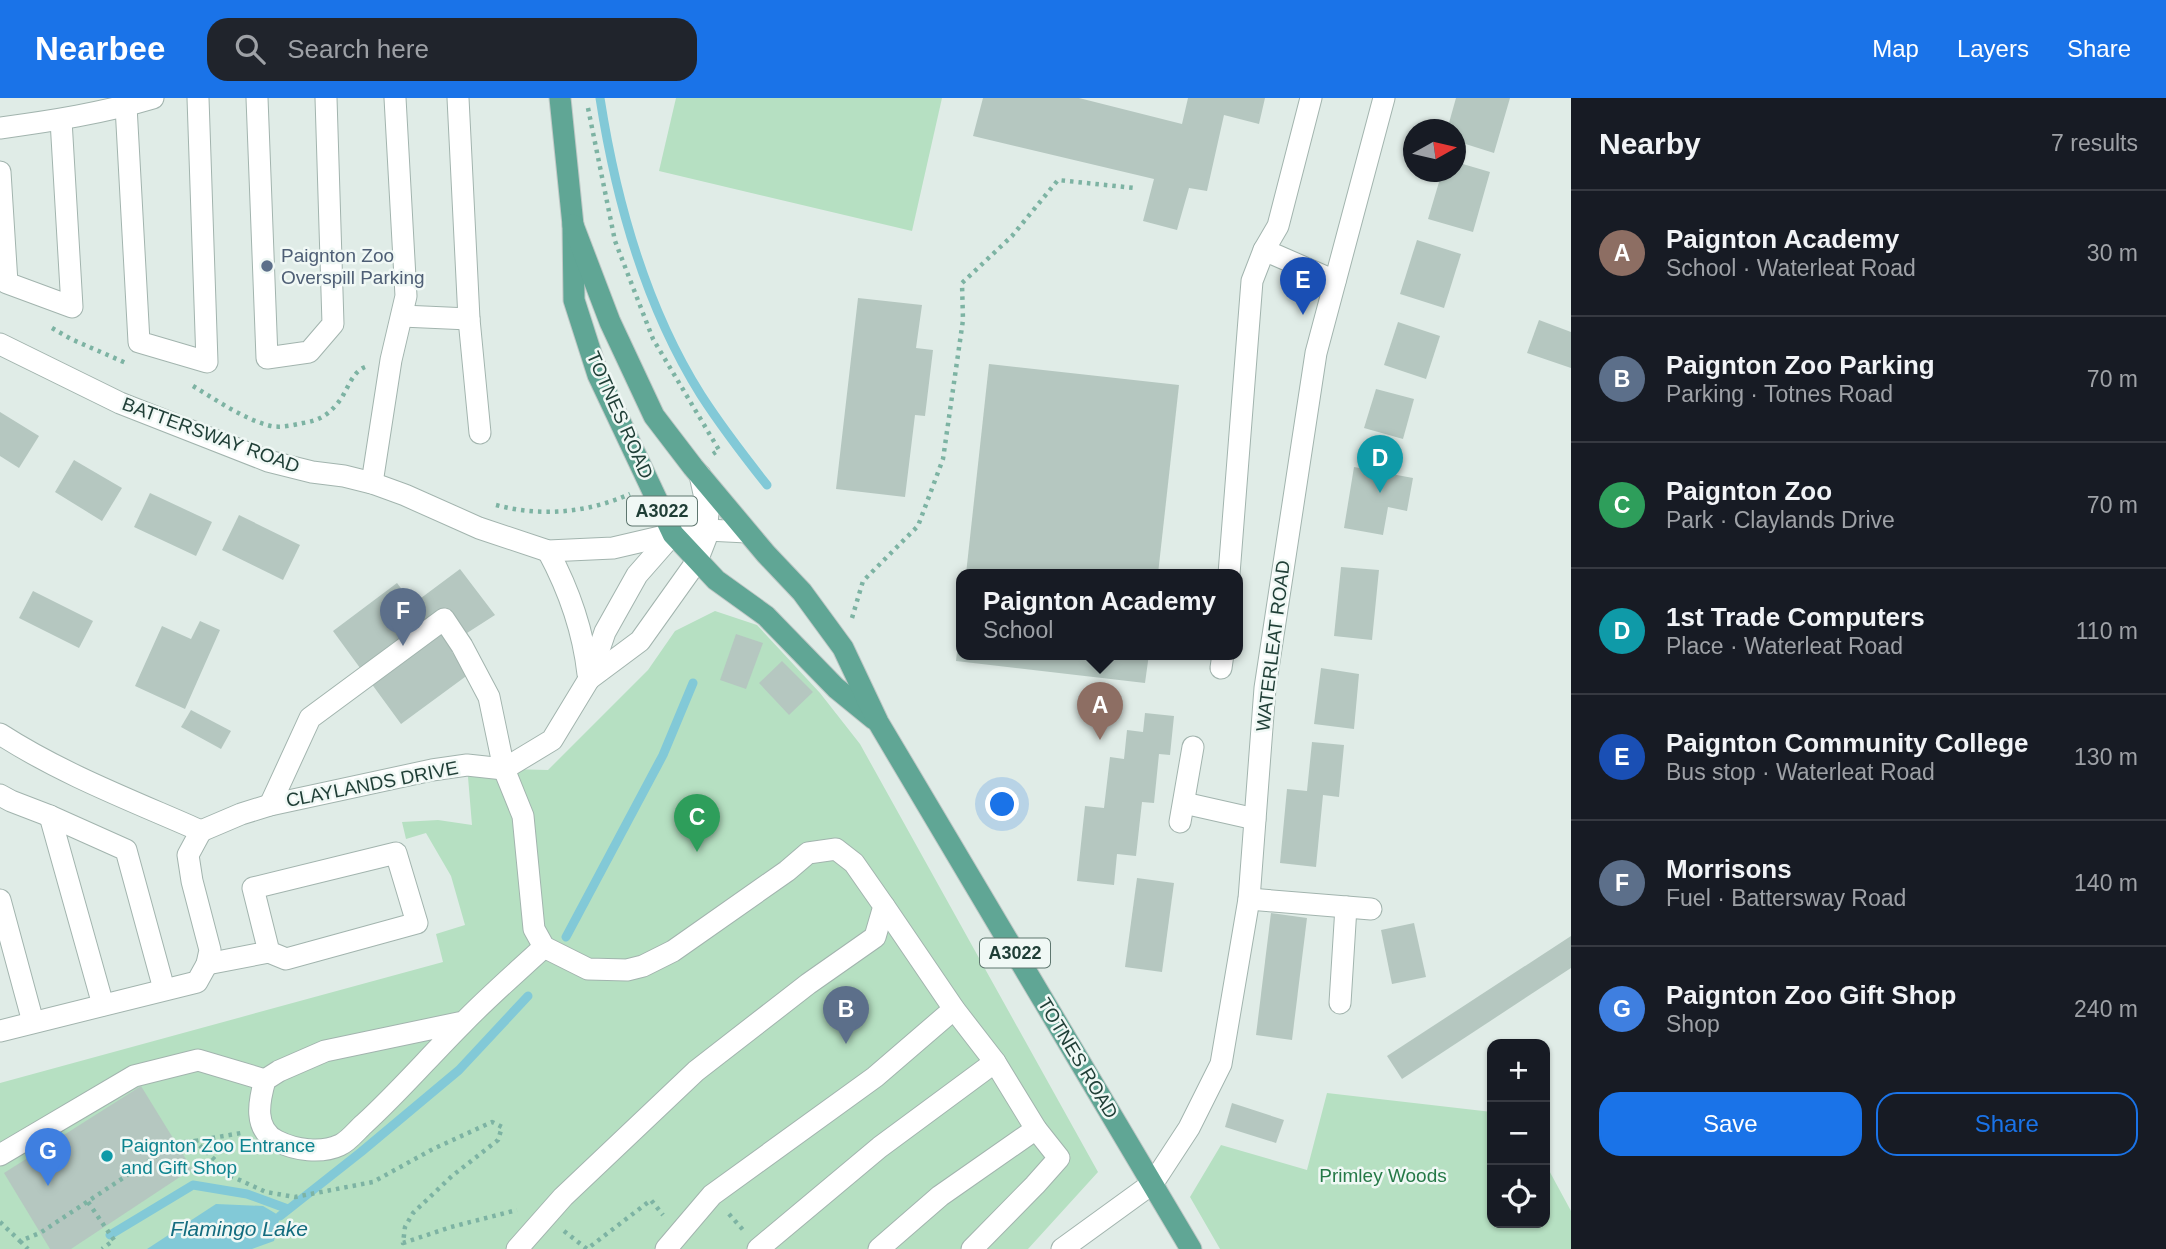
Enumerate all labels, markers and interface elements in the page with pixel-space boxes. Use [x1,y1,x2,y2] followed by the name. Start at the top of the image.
[207,18,697,81] search box
[35,30,165,67] text: Nearbee
[231,30,269,68] icon: search
[287,34,429,64] text: Search here
[1872,35,1919,62] text: Map
[1957,35,2029,62] text: Layers
[2067,35,2131,62] text: Share
[1403,119,1466,182] north arrow
[1599,127,1701,160] text: Nearby
[2051,130,2138,156] text: 7 results
[1666,224,1899,254] text: Paignton Academy
[1614,240,1630,266] text: A
[2087,240,2138,266] text: 30 m
[281,245,425,288] place label: Paignton Zoo Overspill Parking
[1666,255,1916,281] text: School · Waterleat Road
[1280,257,1326,315] pin: E
[259,258,275,274] marker: Paignton Zoo Overspill Parking
[583,348,657,482] street label: TOTNES ROAD
[1666,350,1935,380] text: Paignton Zoo Parking
[1614,366,1630,392] text: B
[2087,366,2138,392] text: 70 m
[1666,381,1893,407] text: Parking · Totnes Road
[119,393,303,477] street label: BATTERSWAY ROAD
[1357,435,1403,493] pin: D
[1666,476,1832,506] text: Paignton Zoo
[1614,492,1630,518] text: C
[2087,492,2138,518] text: 70 m
[627,496,697,526] road number: A3022
[1666,507,1895,533] text: Park · Claylands Drive
[1252,559,1294,733] street label: WATERLEAT ROAD
[956,569,1243,660] popup
[983,586,1216,616] text: Paignton Academy
[380,588,426,646] pin: F
[1666,602,1925,632] text: 1st Trade Computers
[983,617,1053,643] text: School
[1614,618,1630,644] text: D
[2076,618,2138,644] text: 110 m
[1666,633,1903,659] text: Place · Waterleat Road
[1077,682,1123,740] pin: A
[1666,728,2029,758] text: Paignton Community College
[1614,744,1630,770] text: E
[2074,744,2138,770] text: 130 m
[284,757,460,811] street label: CLAYLANDS DRIVE
[1666,759,1935,785] text: Bus stop · Waterleat Road
[985,787,1019,821] your location
[674,794,720,852] pin: C
[1666,854,1792,884] text: Morrisons
[1615,870,1629,896] text: F
[2074,870,2138,896] text: 140 m
[1666,885,1906,911] text: Fuel · Battersway Road
[980,938,1050,968] road number: A3022
[1666,980,1956,1010] text: Paignton Zoo Gift Shop
[823,986,869,1044] pin: B
[1034,994,1122,1122] street label: TOTNES ROAD
[1613,996,1631,1022] text: G
[2074,996,2138,1022] text: 240 m
[1666,1011,1720,1037] text: Shop
[1487,1039,1550,1228] map controls
[1487,1039,1550,1102] button: +
[1599,1092,1862,1156] button: Save
[1876,1092,2138,1156] button: Share
[1487,1102,1550,1165] button: −
[25,1128,71,1186] pin: G
[121,1135,315,1178] place label: Paignton Zoo Entrance and Gift Shop
[99,1148,115,1164] marker: Paignton Zoo Entrance and Gift Shop
[1319,1165,1447,1186] park label: Primley Woods
[1487,1165,1550,1228] button: locate
[170,1217,308,1240] water label: Flamingo Lake

